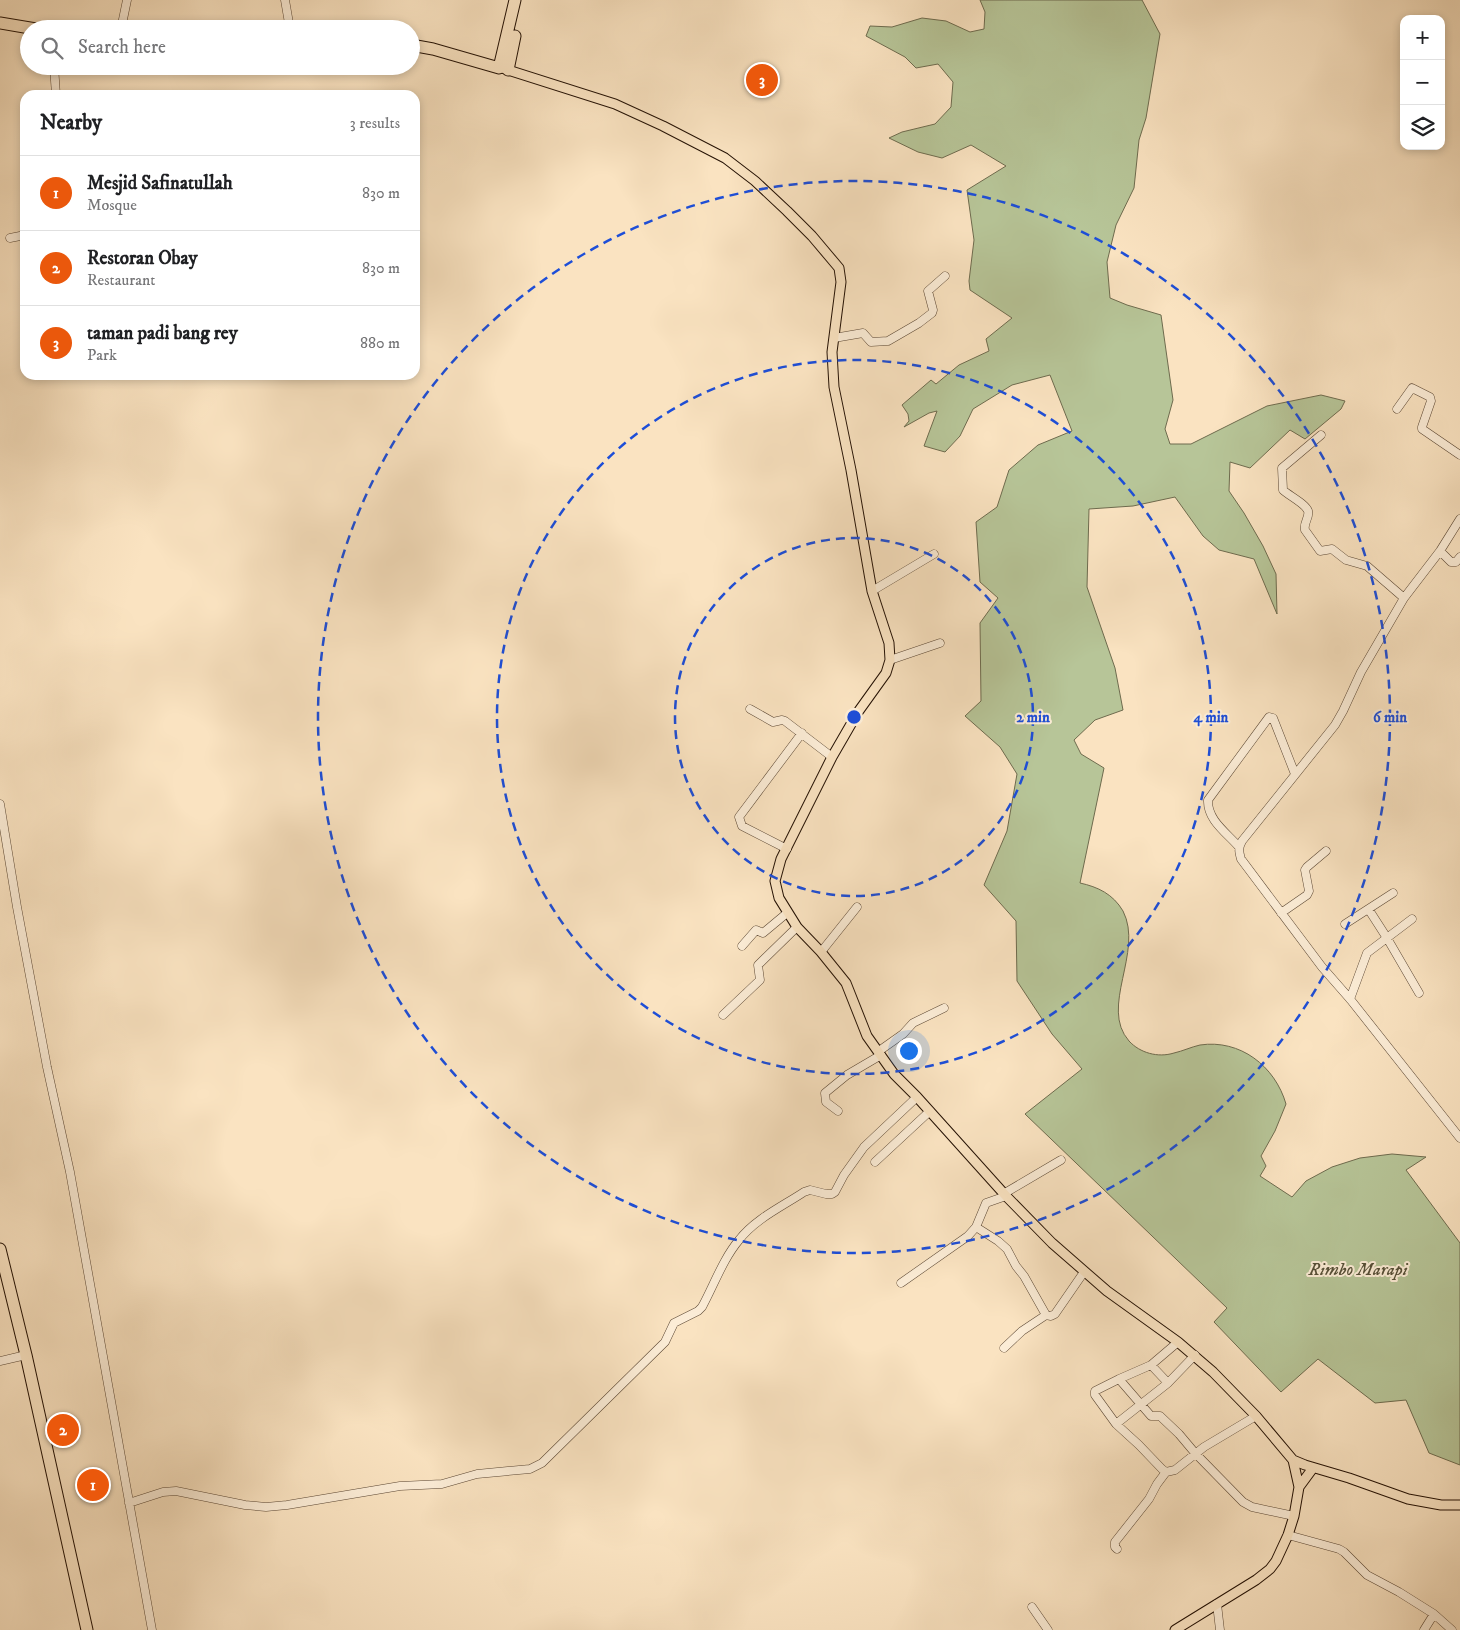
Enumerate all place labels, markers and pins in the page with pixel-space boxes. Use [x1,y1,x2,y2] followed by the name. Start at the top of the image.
[746,61,778,99] pin: 3
[845,708,863,726] centre of rings
[47,1411,79,1449] pin: 2
[77,1466,109,1504] pin: 1

